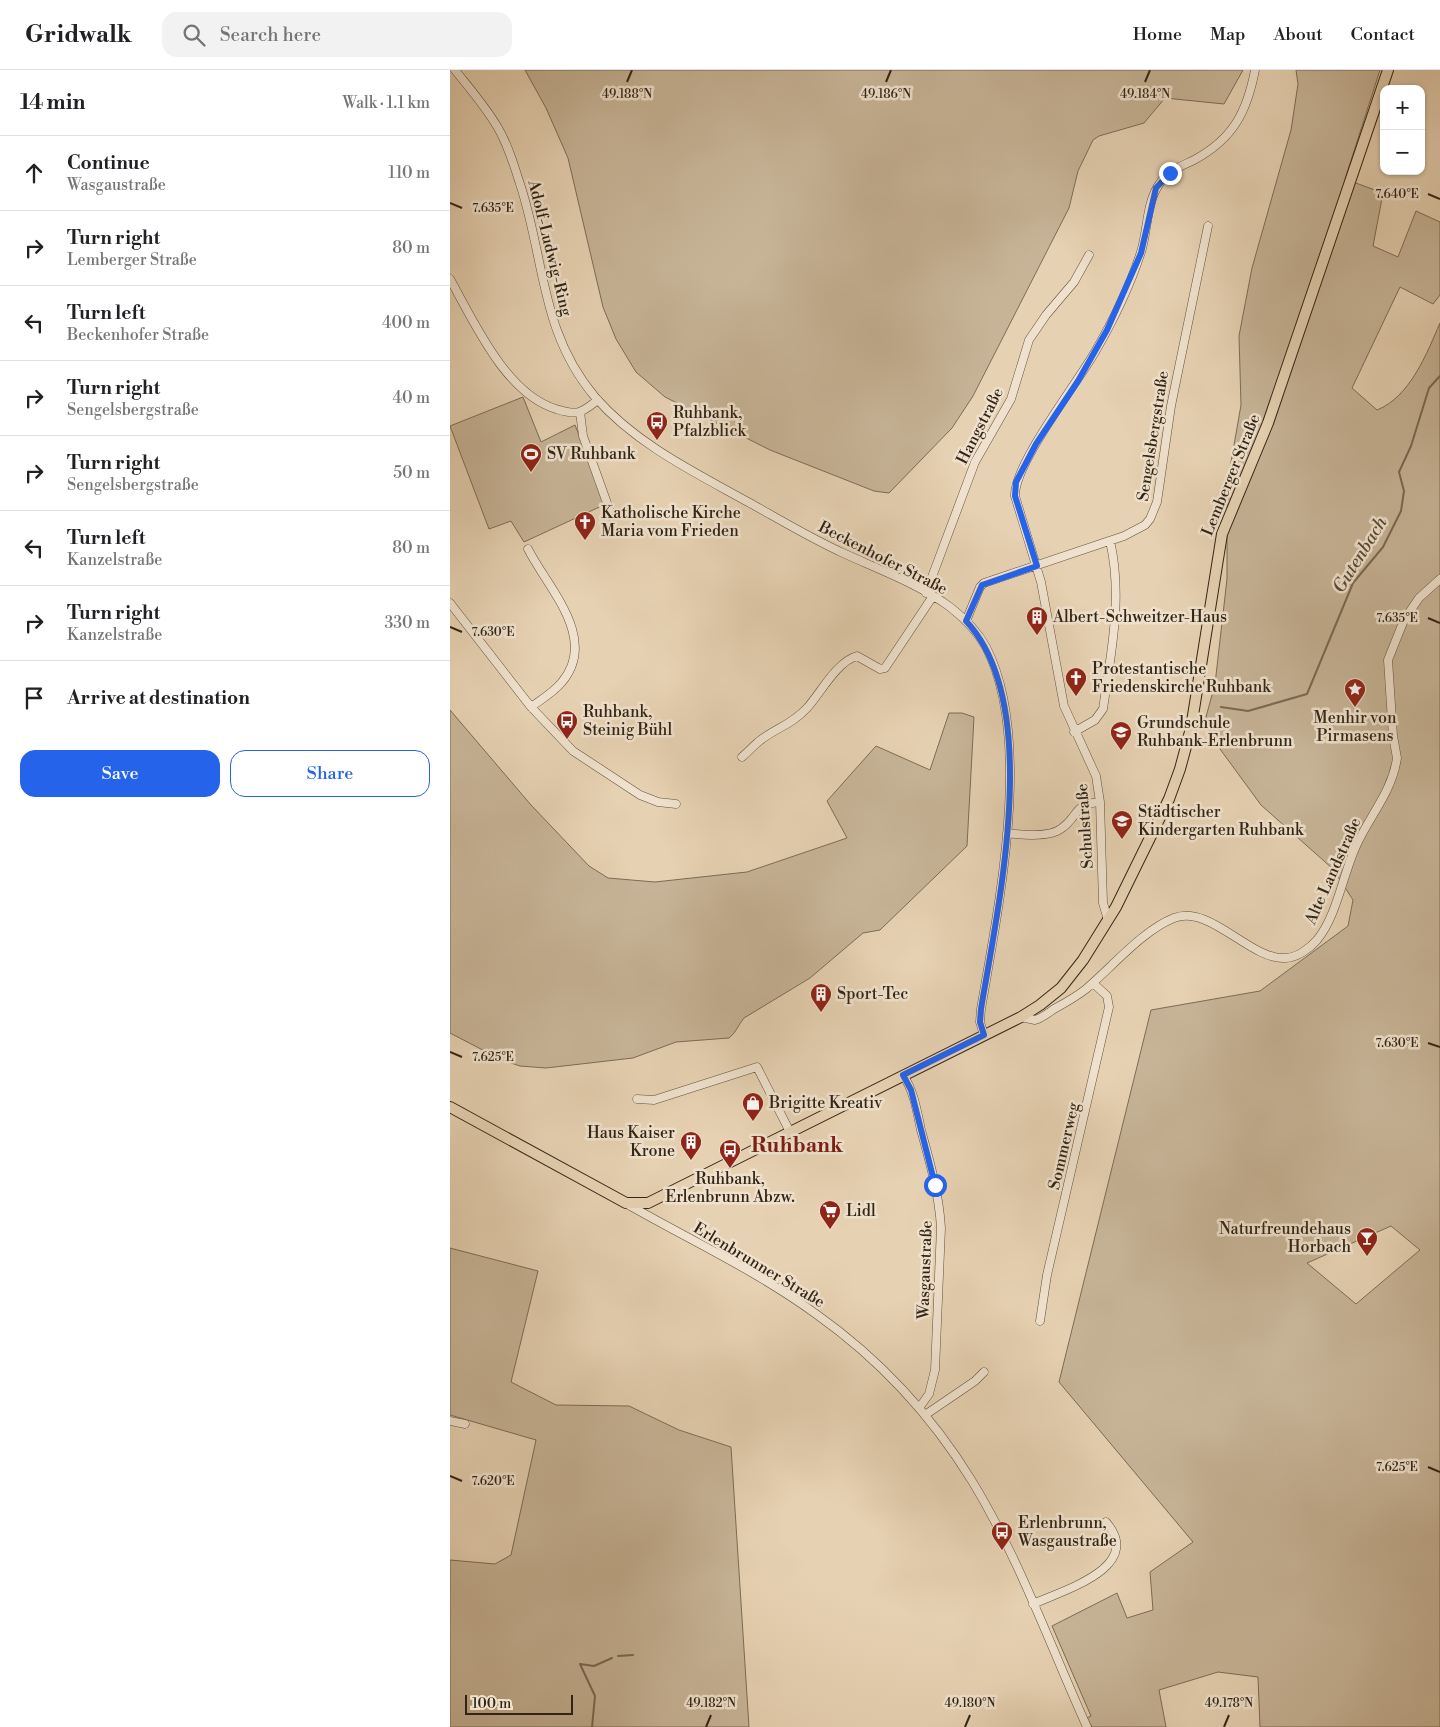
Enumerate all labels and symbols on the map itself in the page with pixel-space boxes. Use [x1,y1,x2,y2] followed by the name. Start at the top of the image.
[602,87,652,102] text: 49.188°N
[861,87,911,102] text: 49.186°N
[1120,87,1170,102] text: 49.184°N
[1159,162,1182,185] route end
[523,177,577,319] street label: Adolf-Ludwig-Ring
[1375,187,1419,202] text: 7.640°E
[472,201,514,216] text: 7.635°E
[1133,369,1173,503] street label: Sengelsbergstraße
[952,384,1008,468] street label: Hangstraße
[673,403,747,441] place label: Ruhbank, Pfalzblick
[645,410,669,441] bus stop icon: Ruhbank, Pfalzblick
[1197,411,1265,539] street label: Lemberger Straße
[519,442,543,473] sports icon: SV Ruhbank
[547,444,637,464] place label: SV Ruhbank
[601,503,741,541] place label: Katholische Kirche Maria vom Frieden
[573,510,597,541] church icon: Katholische Kirche Maria vom Frieden
[1328,512,1393,597] water label: Gutenbach
[814,516,951,599] street label: Beckenhofer Straße
[1025,605,1049,636] building icon: Albert-Schweitzer-Haus
[1052,607,1227,627] place label: Albert-Schweitzer-Haus
[1376,611,1418,626] text: 7.635°E
[472,625,514,640] text: 7.630°E
[1092,659,1272,697] place label: Protestantische Friedenskirche Ruhbank
[1064,666,1088,697] church icon: Protestantische Friedenskirche Ruhbank
[1343,677,1367,708] place icon: Menhir von Pirmasens
[583,702,672,740] place label: Ruhbank, Steinig Bühl
[1314,708,1397,746] place label: Menhir von Pirmasens
[555,709,579,740] bus stop icon: Ruhbank, Steinig Bühl
[1137,713,1293,751] place label: Grundschule Ruhbank-Erlenbrunn
[1109,720,1133,751] school or university icon: Grundschule Ruhbank-Erlenbrunn
[1072,783,1098,869] street label: Schulstraße
[1138,802,1305,840] place label: Städtischer Kindergarten Ruhbank
[1110,809,1134,840] school or university icon: Städtischer Kindergarten Ruhbank
[1300,815,1365,928] street label: Alte Landstraße
[809,982,833,1013] building icon: Sport-Tec
[837,984,908,1004] place label: Sport-Tec
[1376,1036,1418,1051] text: 7.630°E
[472,1050,514,1065] text: 7.625°E
[741,1091,765,1122] shop icon: Brigitte Kreativ
[768,1093,883,1113] place label: Brigitte Kreativ
[1044,1100,1084,1192] street label: Sommerweg
[587,1123,675,1161] place label: Haus Kaiser Krone
[679,1130,703,1161] building icon: Haus Kaiser Krone
[751,1133,844,1159] district label: Ruhbank
[718,1138,742,1169] bus stop icon: Ruhbank, Erlenbrunn Abzw.
[665,1169,795,1207] place label: Ruhbank, Erlenbrunn Abzw.
[924,1174,947,1197] route start
[818,1199,842,1230] supermarket icon: Lidl
[846,1201,876,1221] place label: Lidl
[690,1218,828,1312] street label: Erlenbrunner Straße
[1219,1219,1351,1257] place label: Naturfreundehaus Horbach
[913,1220,937,1321] street label: Wasgaustraße
[1355,1226,1379,1257] bar icon: Naturfreundehaus Horbach
[1376,1460,1418,1475] text: 7.625°E
[471,1474,515,1489] text: 7.620°E
[1017,1513,1117,1551] place label: Erlenbrunn, Wasgaustraße
[990,1520,1014,1551] bus stop icon: Erlenbrunn, Wasgaustraße
[465,1692,572,1715] scale bar
[686,1696,736,1711] text: 49.182°N
[945,1696,995,1711] text: 49.180°N
[1205,1696,1253,1711] text: 49.178°N

